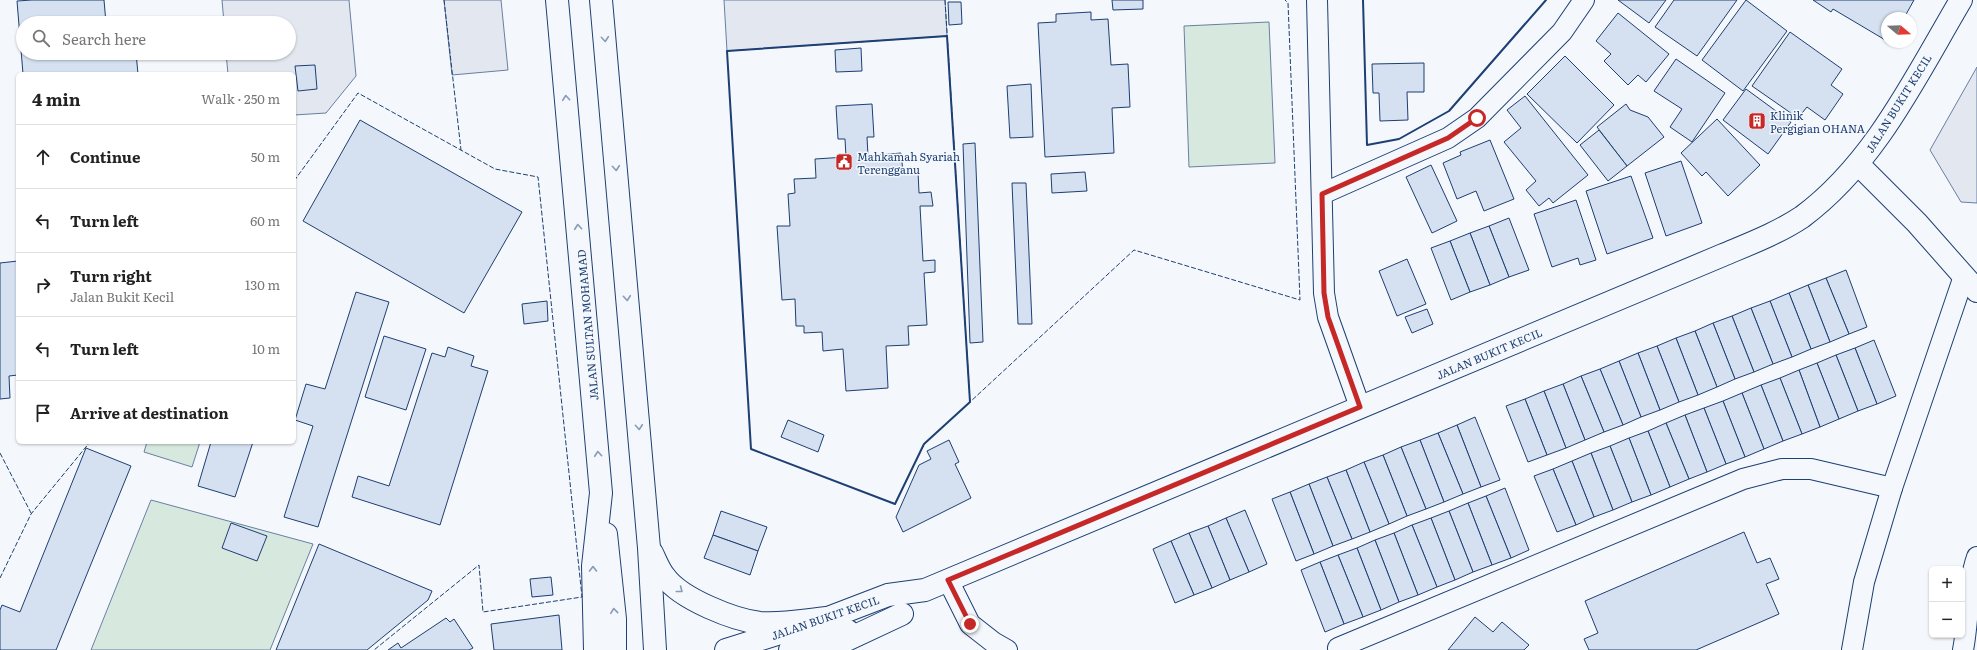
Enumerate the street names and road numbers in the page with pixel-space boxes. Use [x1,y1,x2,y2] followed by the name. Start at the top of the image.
[1861,51,1935,155] street label: JALAN BUKIT KECIL
[572,249,602,401] street label: JALAN SULTAN MOHAMAD
[1434,323,1544,383] street label: JALAN BUKIT KECIL
[769,591,881,643] street label: JALAN BUKIT KECIL

